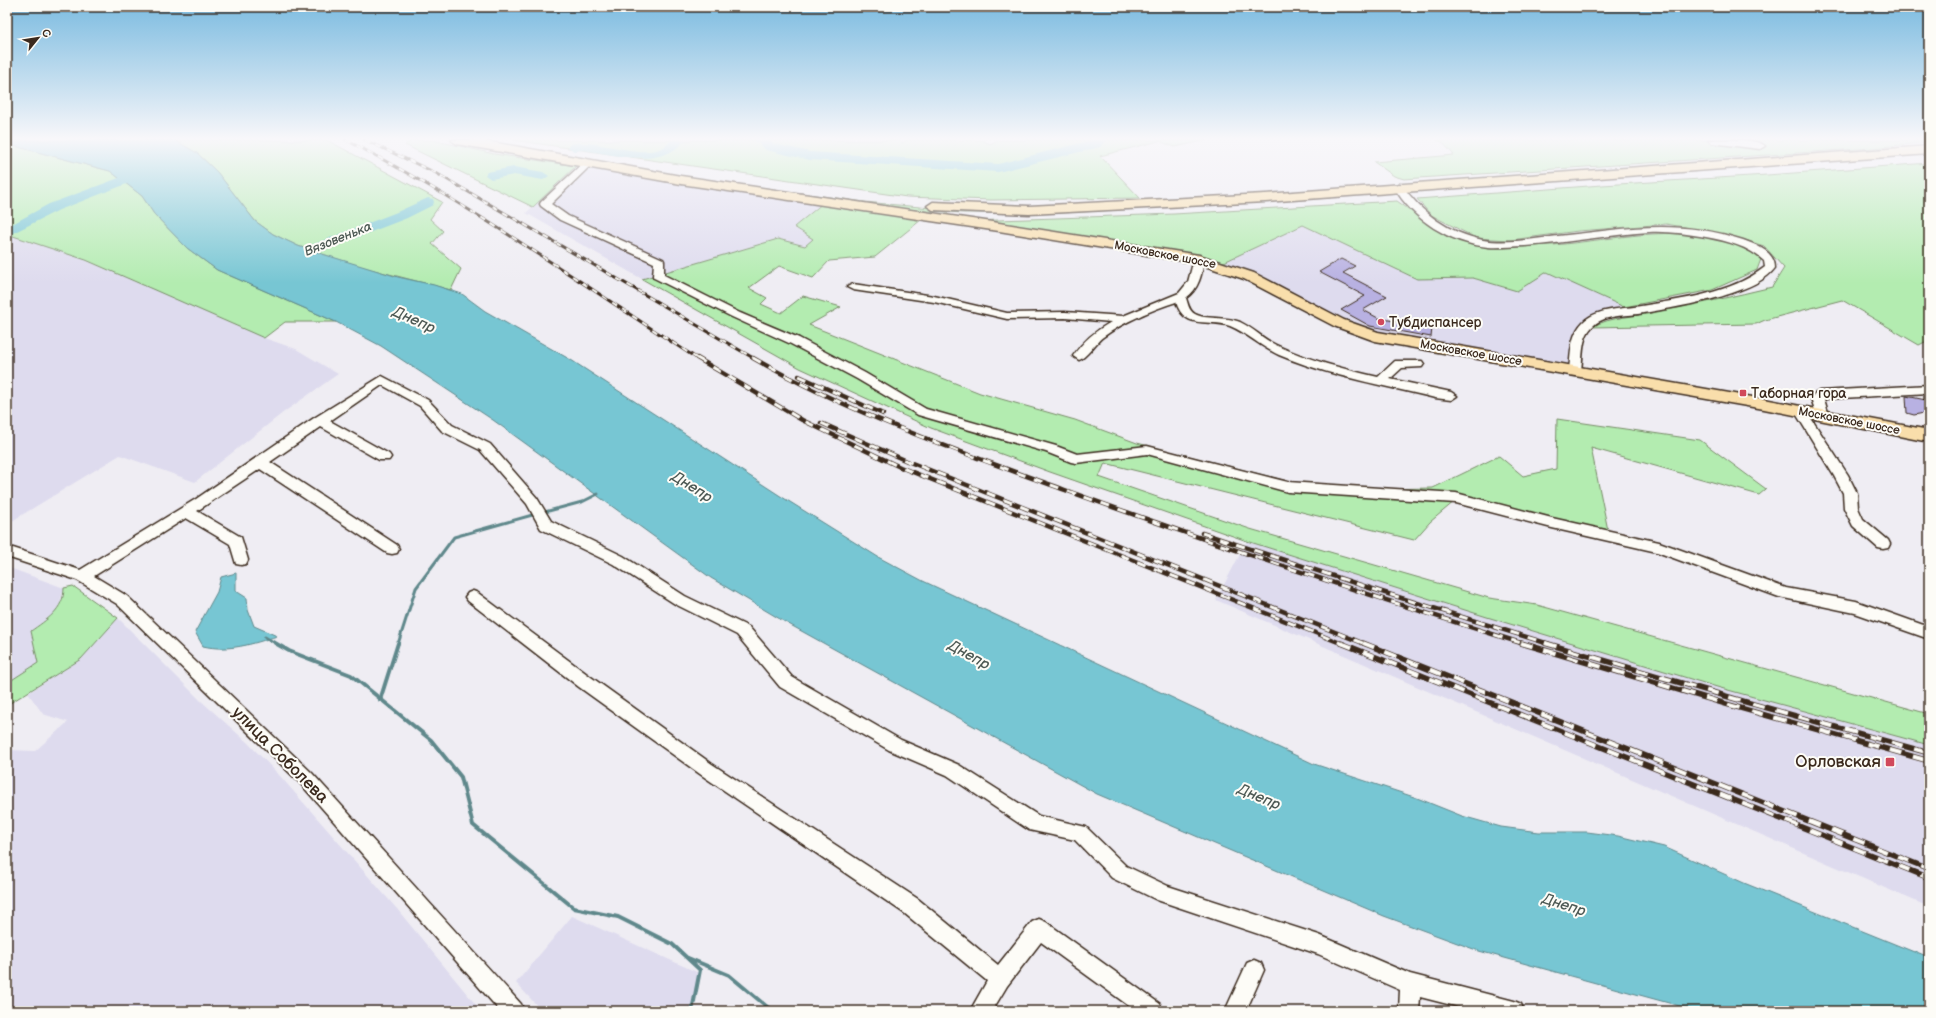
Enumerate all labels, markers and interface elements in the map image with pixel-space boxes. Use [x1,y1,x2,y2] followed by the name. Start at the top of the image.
[18,18,58,58] north arrow
[39,27,54,40] text: С
[302,218,374,260] water label: Вязовенька
[1113,238,1217,272] street label: Московское шоссе
[389,302,439,338] water label: Днепр
[1389,314,1481,331] place label: Тубдиспансер
[1376,317,1386,327] marker: Тубдиспансер
[1419,337,1523,369] street label: Московское шоссе
[1751,385,1847,402] place label: Таборная гора
[1738,388,1748,398] marker: Таборная гора
[1797,404,1901,438] street label: Московское шоссе
[667,467,716,507] water label: Днепр
[944,635,994,674] water label: Днепр
[228,703,332,807] street label: улица Соболева
[1795,752,1881,772] place label: Орловская
[1884,756,1896,768] marker: Орловская
[1234,779,1284,815] water label: Днепр
[1539,889,1589,921] water label: Днепр

